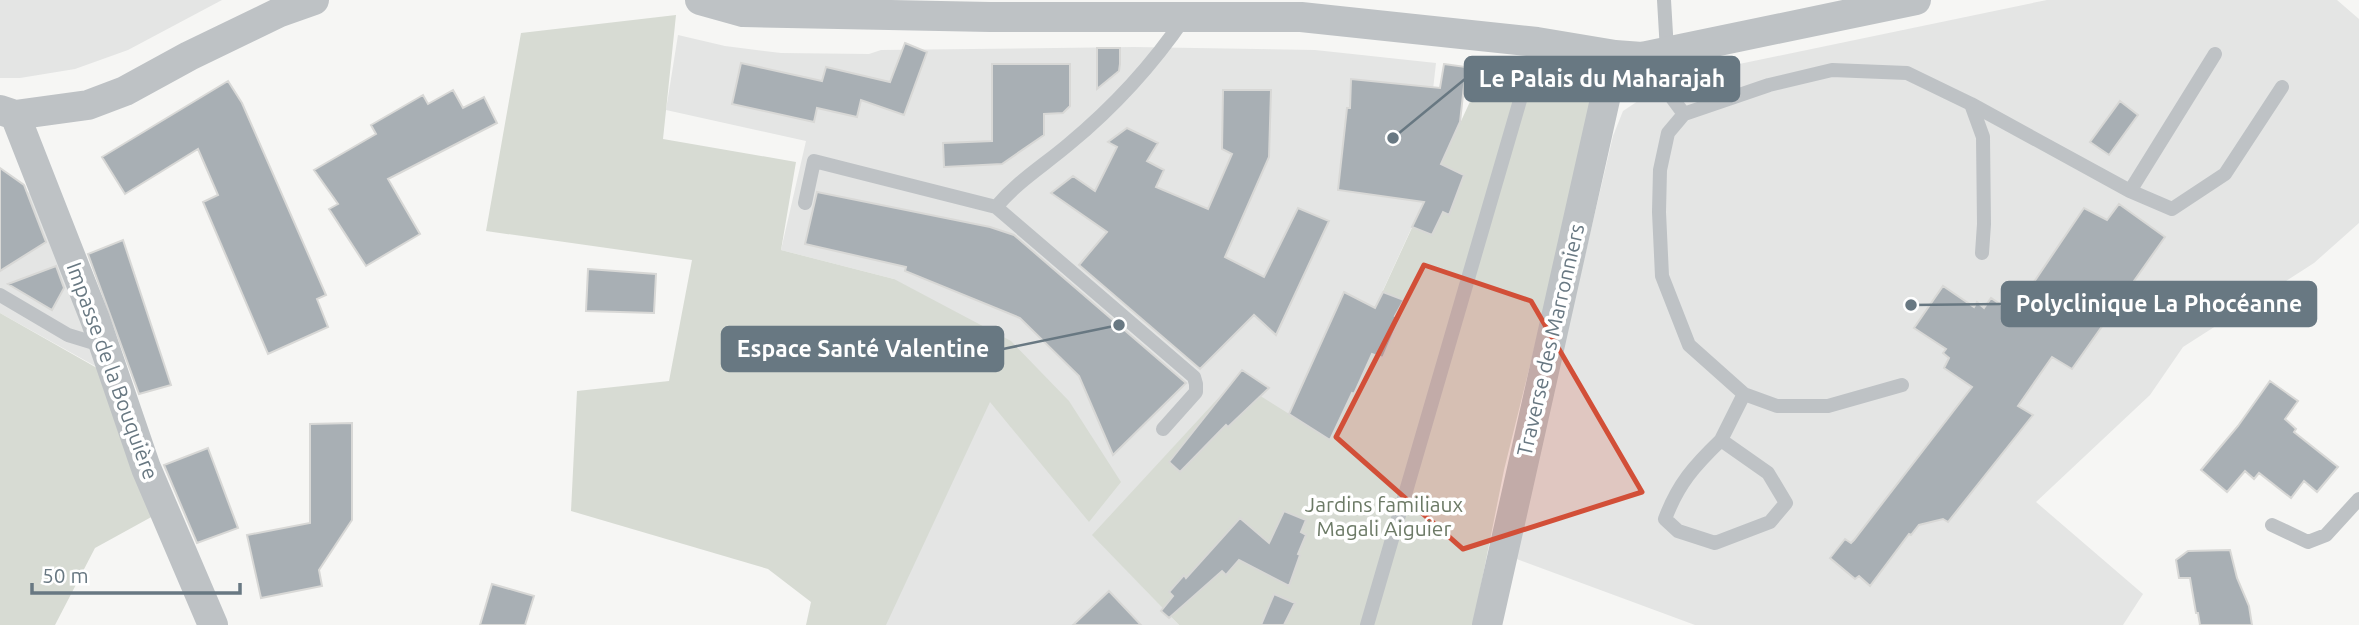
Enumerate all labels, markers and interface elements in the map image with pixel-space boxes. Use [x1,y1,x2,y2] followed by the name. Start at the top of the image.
[1465,57,1739,101] callout: Le Palais du Maharajah
[1479,66,1725,91] text: Le Palais du Maharajah
[1512,221,1588,458] street label: Traverse des Marronniers
[62,259,163,482] street label: Impasse de la Bouquière
[2002,282,2316,326] callout: Polyclinique La Phocéanne
[2016,291,2302,316] text: Polyclinique La Phocéanne
[722,327,1003,371] callout: Espace Santé Valentine
[737,336,989,361] text: Espace Santé Valentine
[1305,492,1464,540] park label: Jardins familiaux Magali Aiguier
[32,552,240,596] scale bar
[42,563,89,587] text: 50 m

